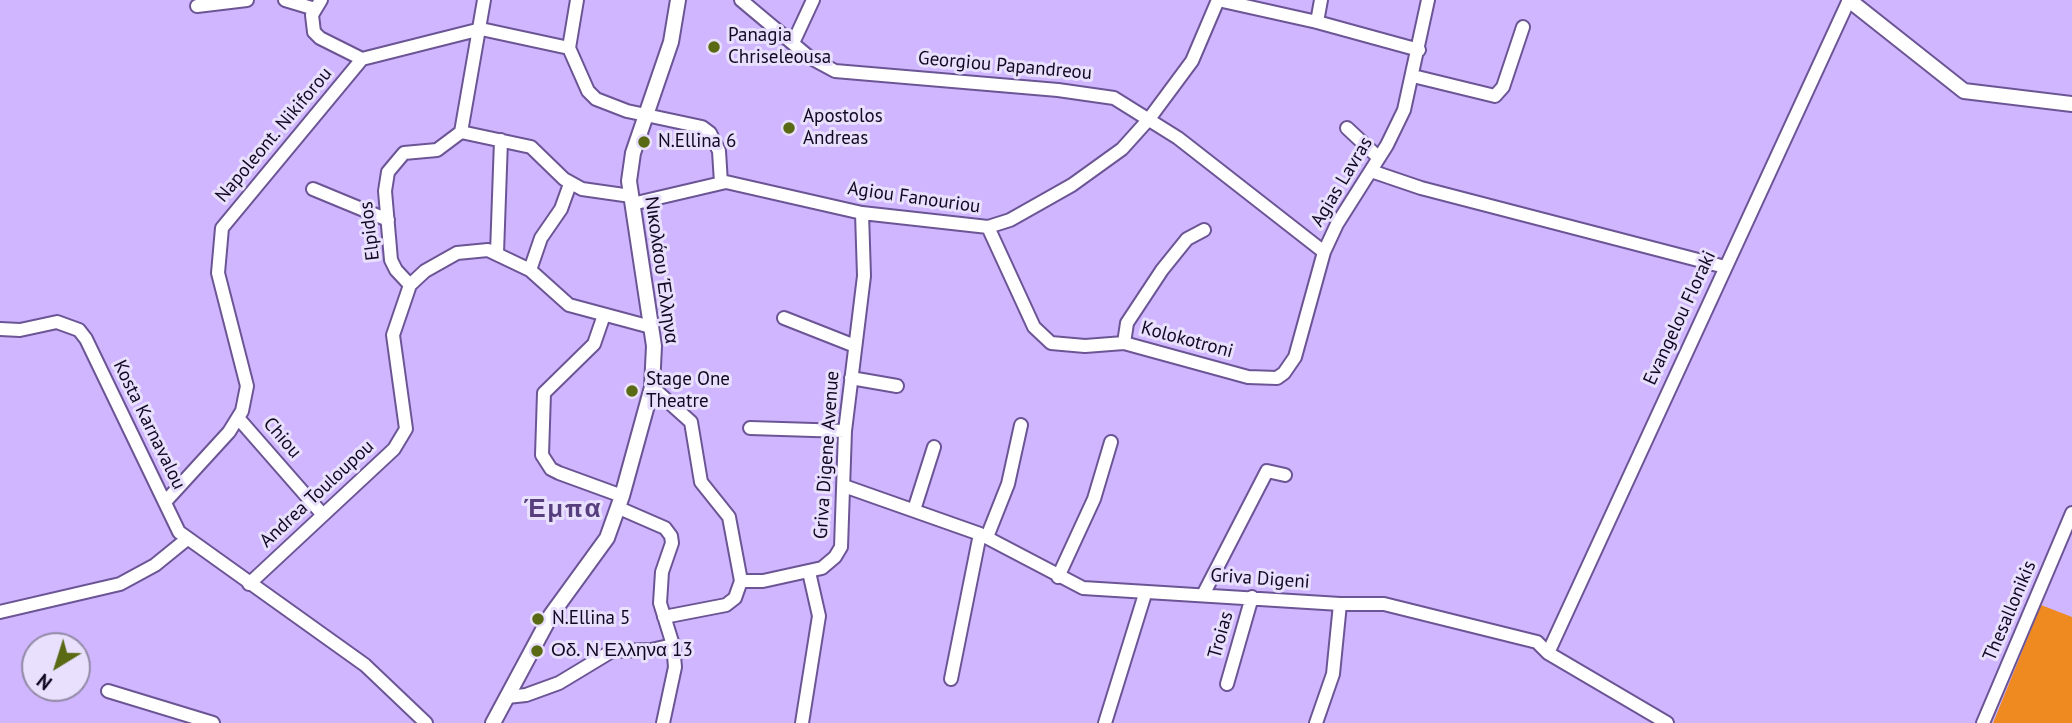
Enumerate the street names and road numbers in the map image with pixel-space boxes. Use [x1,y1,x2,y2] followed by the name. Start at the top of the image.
[917,47,1093,85] street label: Georgiou Papandreou
[211,63,337,207] street label: Napoleont. Nikiforou
[1306,133,1378,231] street label: Agias Lavras
[846,177,982,219] street label: Agiou Fanouriou
[639,195,683,345] street label: Νικολάου Έλληνα
[355,200,385,262] street label: Elpidos
[1639,247,1721,389] street label: Evangelou Floraki
[1139,317,1235,363] street label: Kolokotroni
[108,357,190,493] street label: Kosta Karnavalou
[810,370,844,540] street label: Griva Digene Avenue
[258,413,306,463] street label: Chiou
[255,435,379,553] street label: Andrea Touloupou
[1979,557,2041,665] street label: Thesallonikis
[1209,564,1311,594] street label: Griva Digeni
[1203,609,1239,661] street label: Troias

